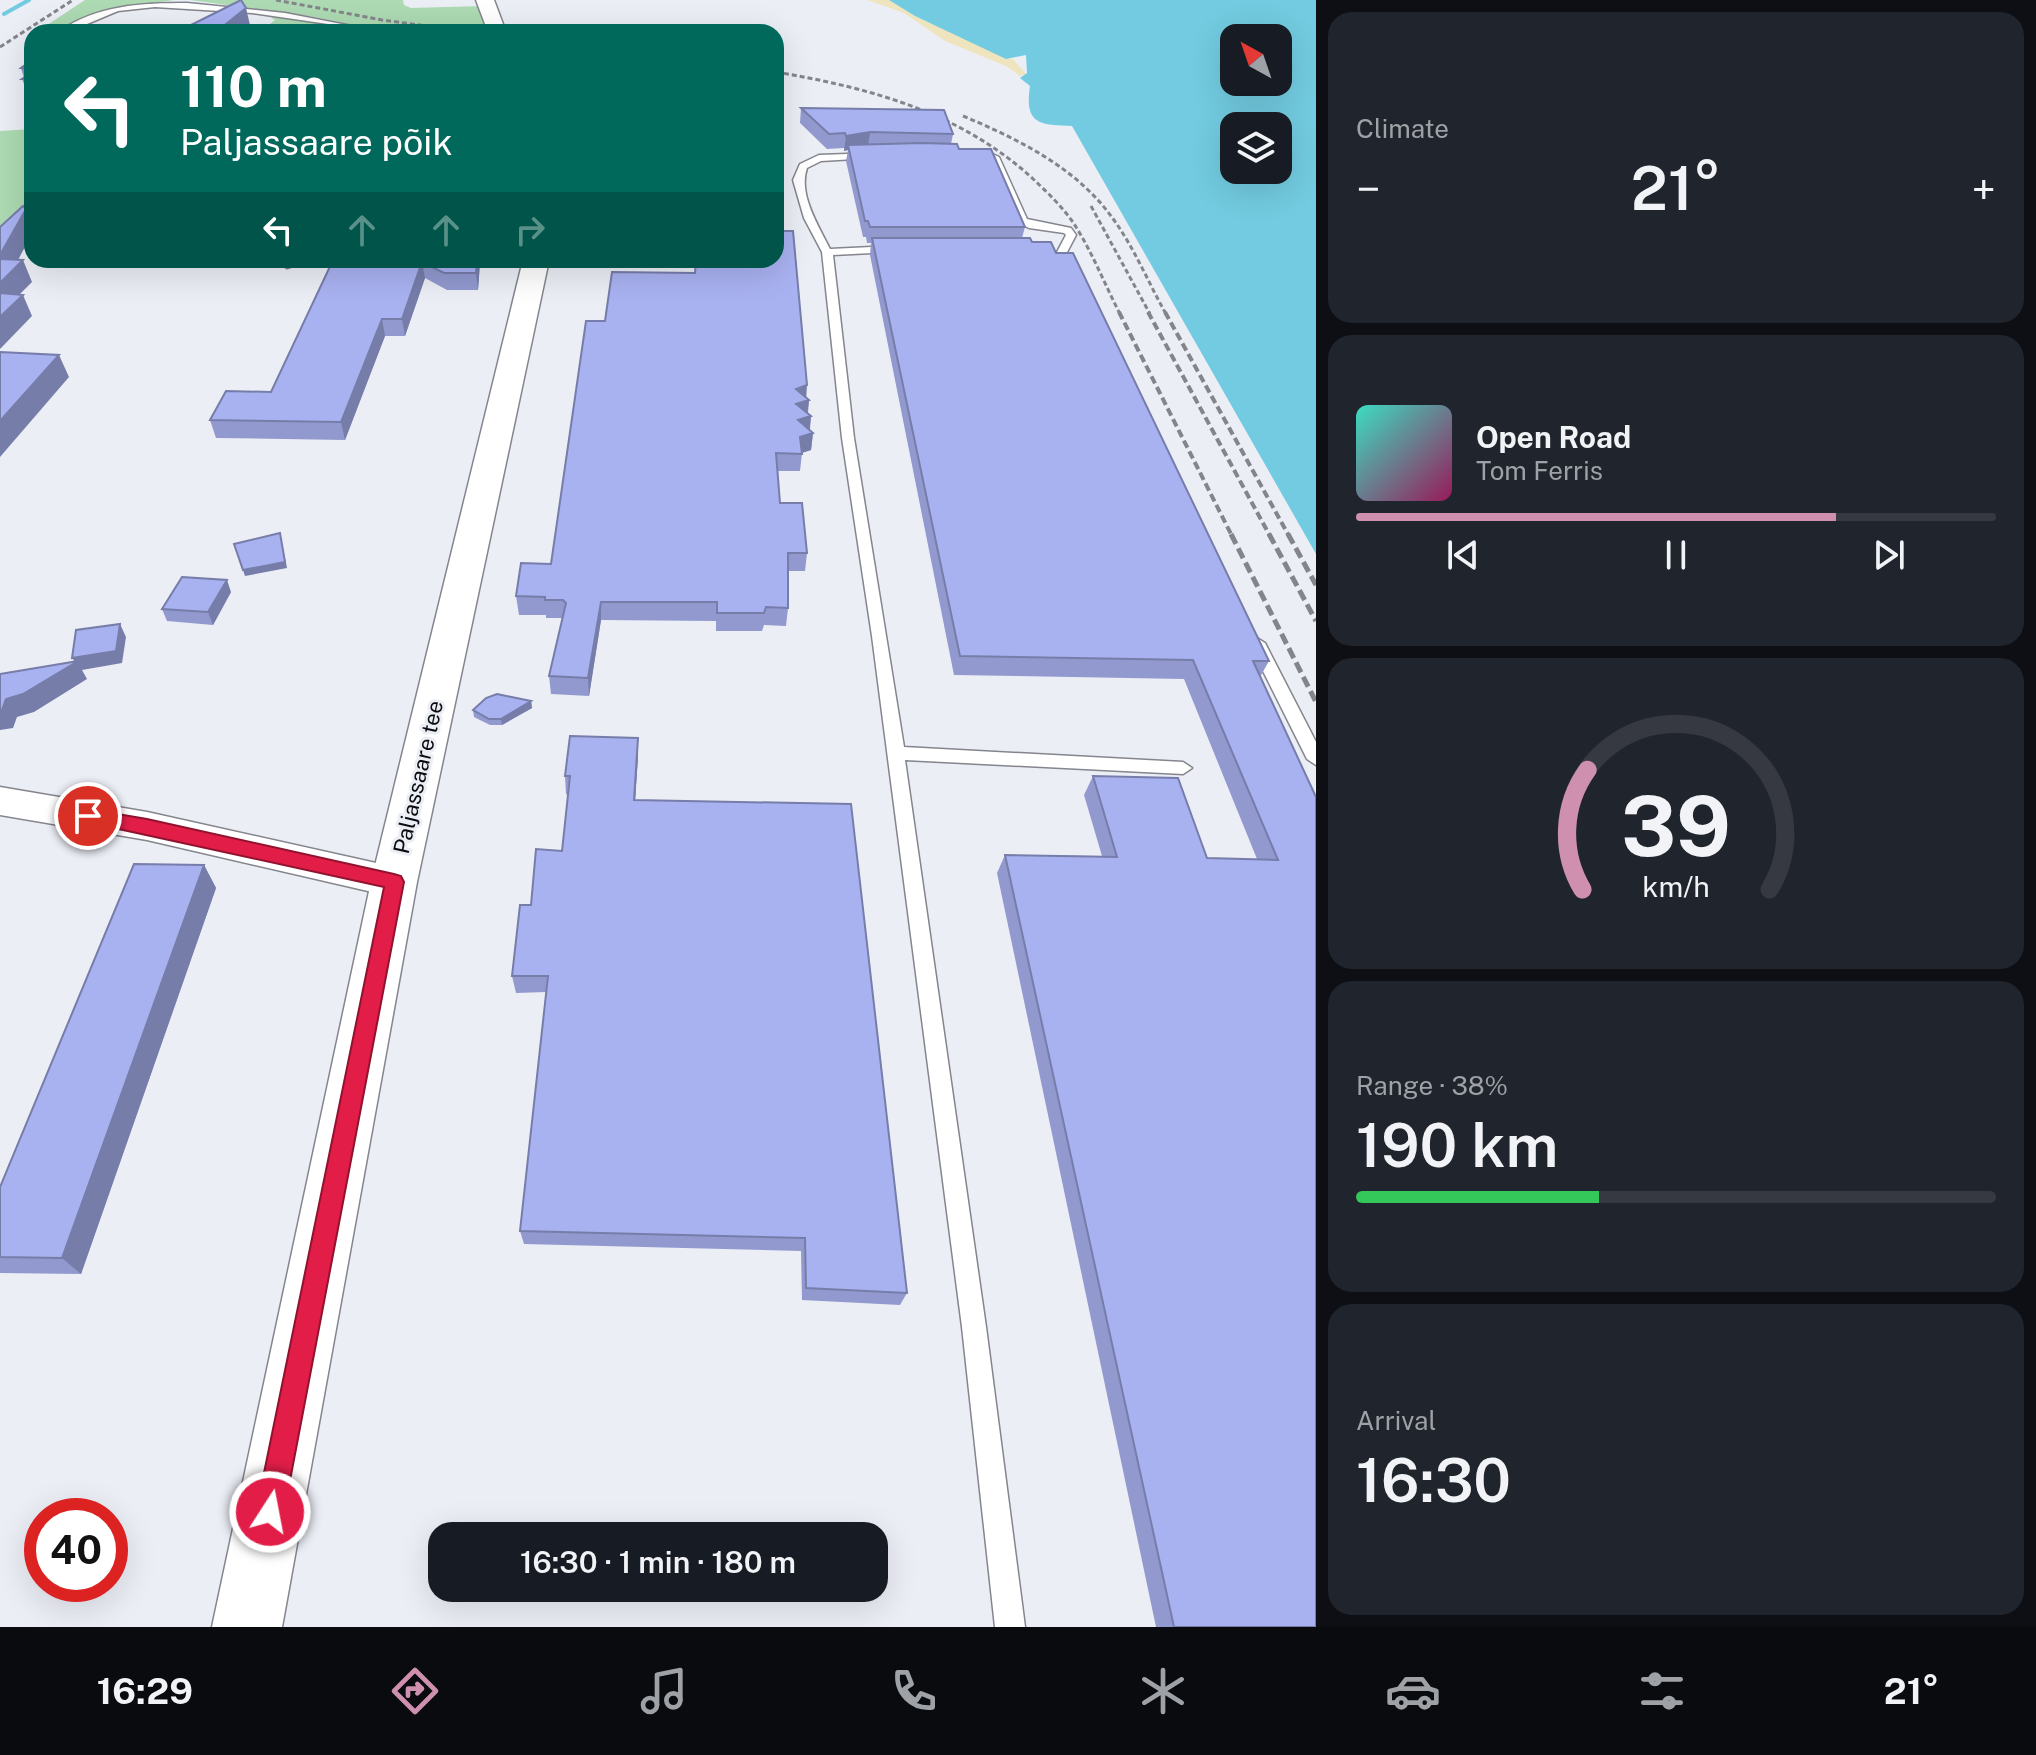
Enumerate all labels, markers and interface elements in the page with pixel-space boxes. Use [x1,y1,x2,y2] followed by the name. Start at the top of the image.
[1220,24,1292,96] north arrow
[1220,24,1292,184] map controls
[180,54,327,120] text: 110 m
[48,56,152,160] icon: left
[1220,112,1292,184] button: layers
[1356,113,1449,144] text: Climate
[180,121,453,163] text: Paljassaare põik
[1631,153,1721,224] text: 21°
[1356,163,1380,215] text: −
[1972,163,1996,215] text: +
[256,208,300,252] icon: left
[340,208,384,252] icon: ahead
[424,208,468,252] icon: ahead
[508,208,552,252] icon: right
[1476,419,1631,455] text: Open Road
[1476,455,1603,486] text: Tom Ferris
[1441,533,1485,577] icon: previous
[1654,533,1698,577] icon: pause
[1867,533,1911,577] icon: next
[388,698,448,856] street label: Paljassaare tee
[1621,776,1731,874] text: 39
[54,782,122,850] pin
[66,794,110,838] icon: arrive
[1642,870,1710,903] text: km/h
[1356,1070,1508,1101] text: Range · 38%
[1356,1110,1558,1181] text: 190 km
[1356,1405,1436,1436] text: Arrival
[1356,1445,1511,1516] text: 16:30
[228,1470,312,1554] position arrow
[24,1498,128,1602] speed limit sign: 40
[520,1544,796,1580] text: 16:30 · 1 min · 180 m
[387,1663,443,1719] icon: directions
[636,1663,692,1719] icon: music
[886,1663,942,1719] icon: phone
[1135,1663,1191,1719] icon: climate
[1385,1663,1441,1719] icon: car
[1634,1663,1690,1719] icon: filters
[97,1670,193,1712] text: 16:29
[1884,1670,1939,1712] text: 21°

